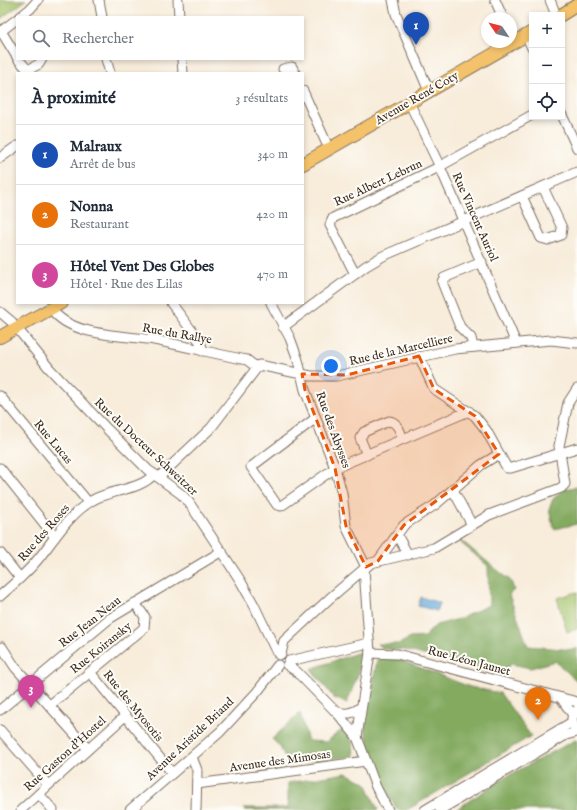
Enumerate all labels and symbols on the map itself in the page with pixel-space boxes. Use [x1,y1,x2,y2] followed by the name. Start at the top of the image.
[403,12,429,45] pin: 1
[481,12,517,48] north arrow
[372,68,461,128] street label: Avenue René Coty
[332,156,425,210] street label: Rue Albert Lebrun
[449,170,502,265] street label: Rue Vincent Auriol
[141,320,214,348] street label: Rue du Rallye
[348,331,455,369] street label: Rue de la Marcelliere
[321,356,341,376] your location
[312,390,354,470] street label: Rue des Abysses
[91,395,201,499] street label: Rue du Docteur Schweitzer
[30,417,76,467] street label: Rue Lucas
[15,501,73,565] street label: Rue des Roses
[56,593,125,652] street label: Rue Jean Neau
[67,619,135,677] street label: Rue Koiransky
[426,643,512,680] street label: Rue Léon Jaunet
[100,667,166,745] street label: Rue des Myosotis
[18,675,44,708] pin: 3
[525,687,551,720] pin: 2
[142,694,237,784] street label: Avenue Aristide Briand
[21,713,110,795] street label: Rue Gaston d'Hostel
[228,746,331,776] street label: Avenue des Mimosas

